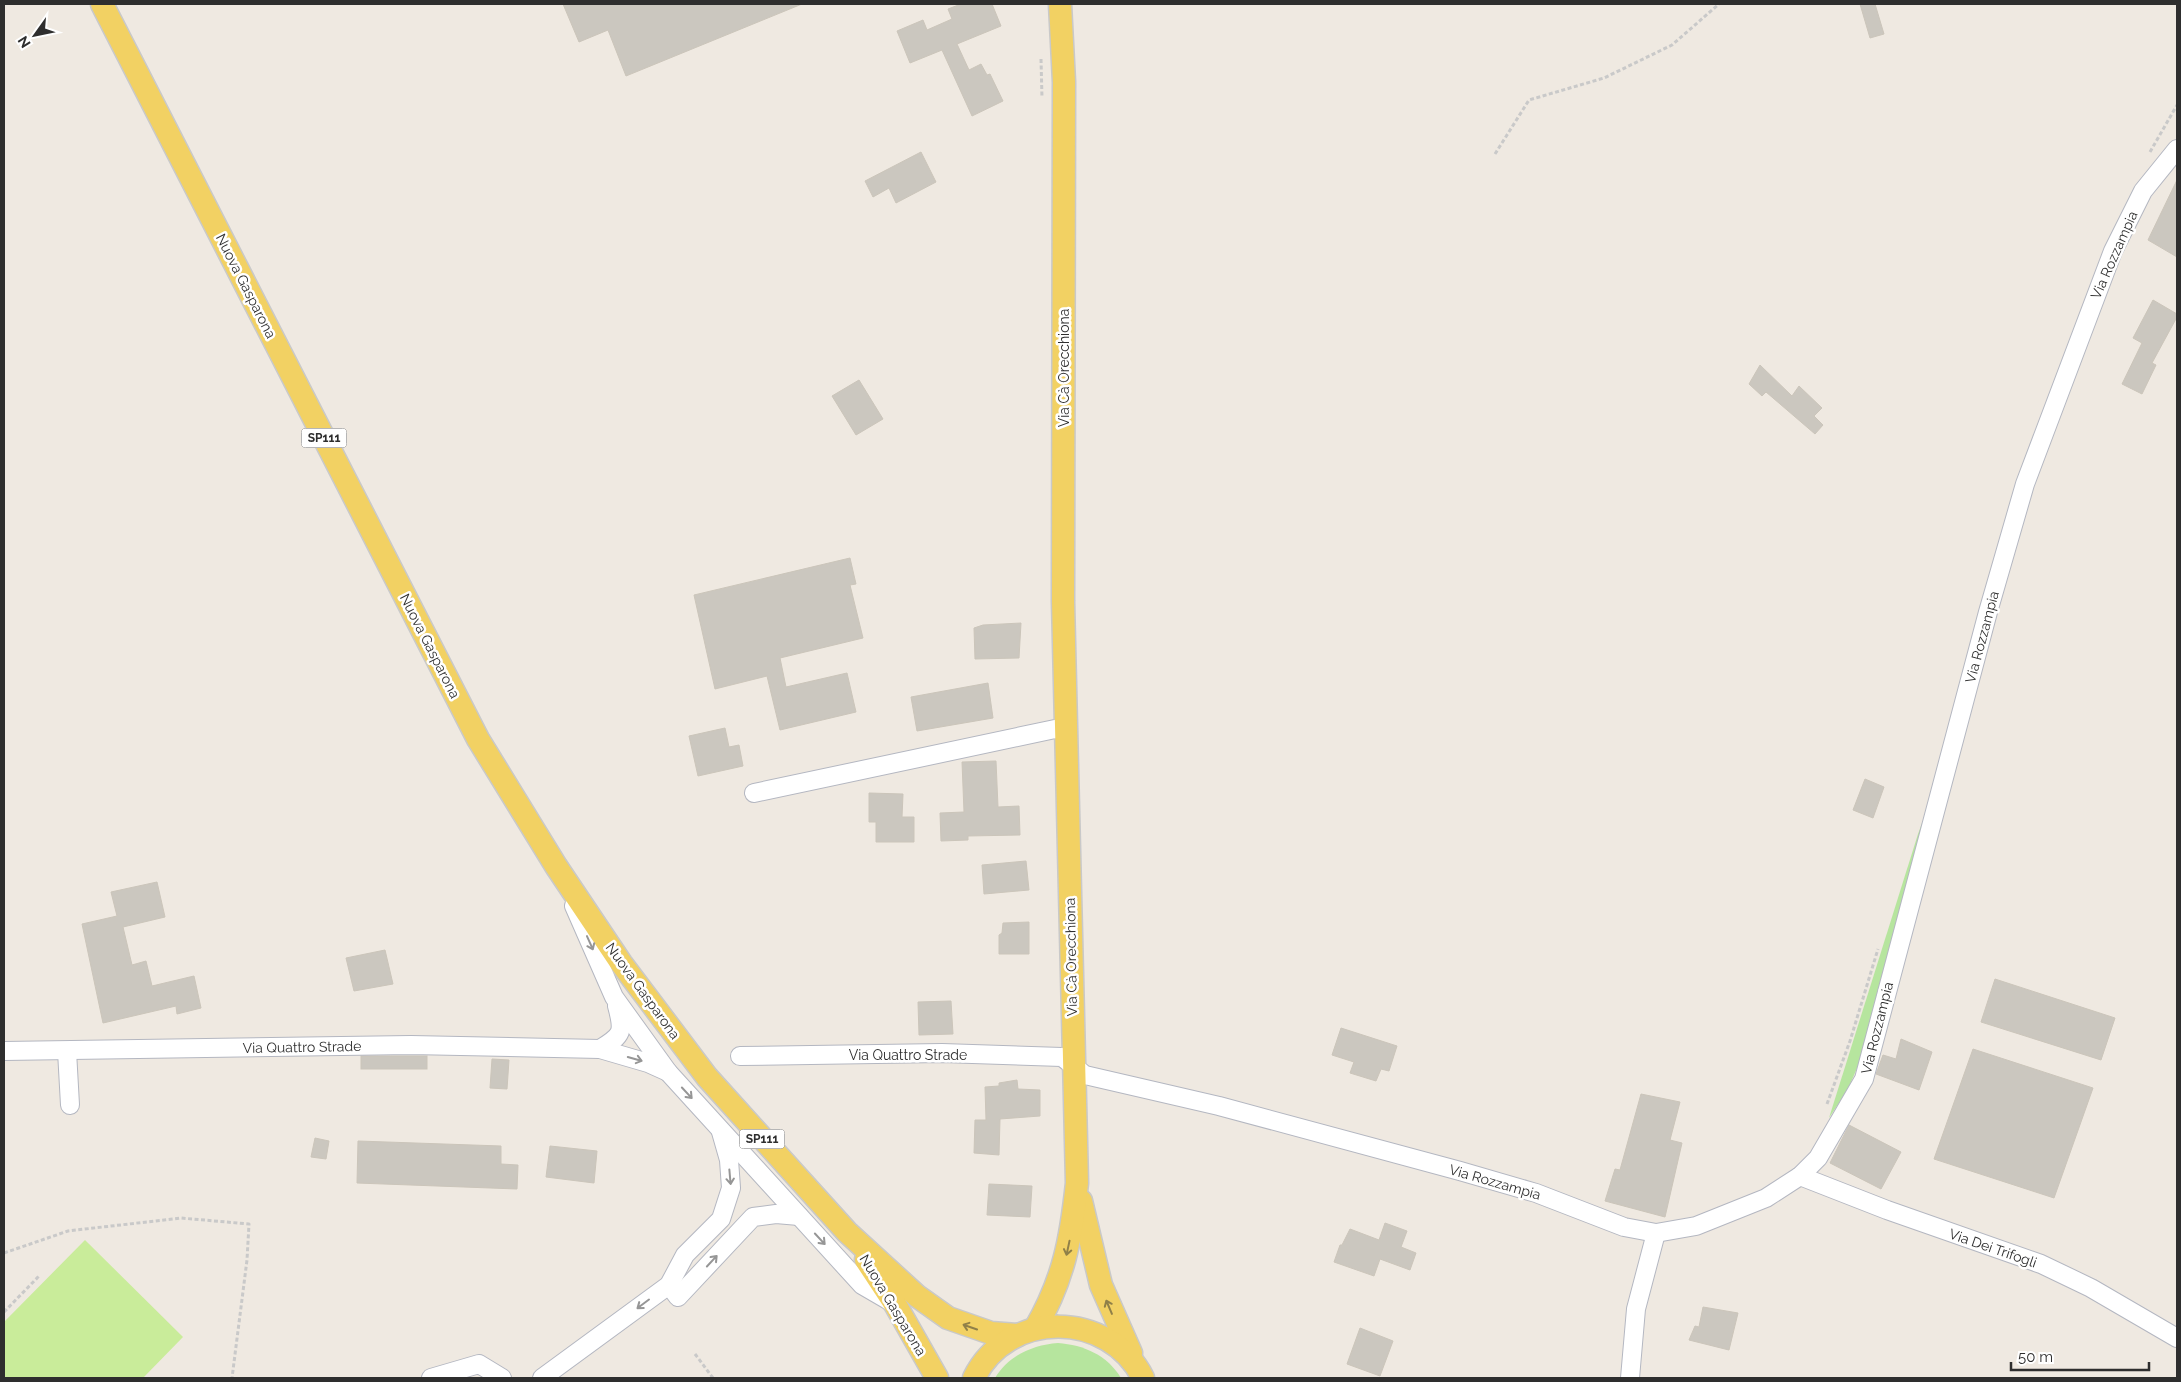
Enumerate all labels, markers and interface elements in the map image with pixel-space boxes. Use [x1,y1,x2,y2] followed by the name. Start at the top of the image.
[10,10,60,60] north arrow
[14,33,34,51] text: N
[2087,209,2141,301] street label: Via Rozzampia
[213,231,279,341] street label: Nuova Gasparona
[1056,309,1072,427] street label: Via Cà Orecchiona
[302,428,346,448] road number: SP111
[1962,589,2002,685] street label: Via Rozzampia
[397,591,463,701] street label: Nuova Gasparona
[1062,898,1080,1016] street label: Via Cà Orecchiona
[586,935,596,950] one-way arrow
[603,940,683,1042] street label: Nuova Gasparona
[1858,980,1896,1076] street label: Via Rozzampia
[243,1038,361,1056] street label: Via Quattro Strade
[849,1047,967,1063] street label: Via Quattro Strade
[626,1055,642,1064] one-way arrow
[681,1086,693,1099] one-way arrow
[740,1130,784,1148] road number: SP111
[1447,1161,1543,1203] street label: Via Rozzampia
[726,1168,735,1184] one-way arrow
[1947,1226,2039,1270] street label: Via Dei Trifogli
[814,1233,826,1246] one-way arrow
[1063,1240,1072,1256] one-way arrow
[856,1252,930,1358] street label: Nuova Gasparona
[706,1255,718,1268] one-way arrow
[636,1299,650,1309] one-way arrow
[1104,1300,1114,1315] one-way arrow
[963,1322,978,1331] one-way arrow
[2011,1340,2148,1372] scale bar
[2018,1348,2053,1366] text: 50 m

